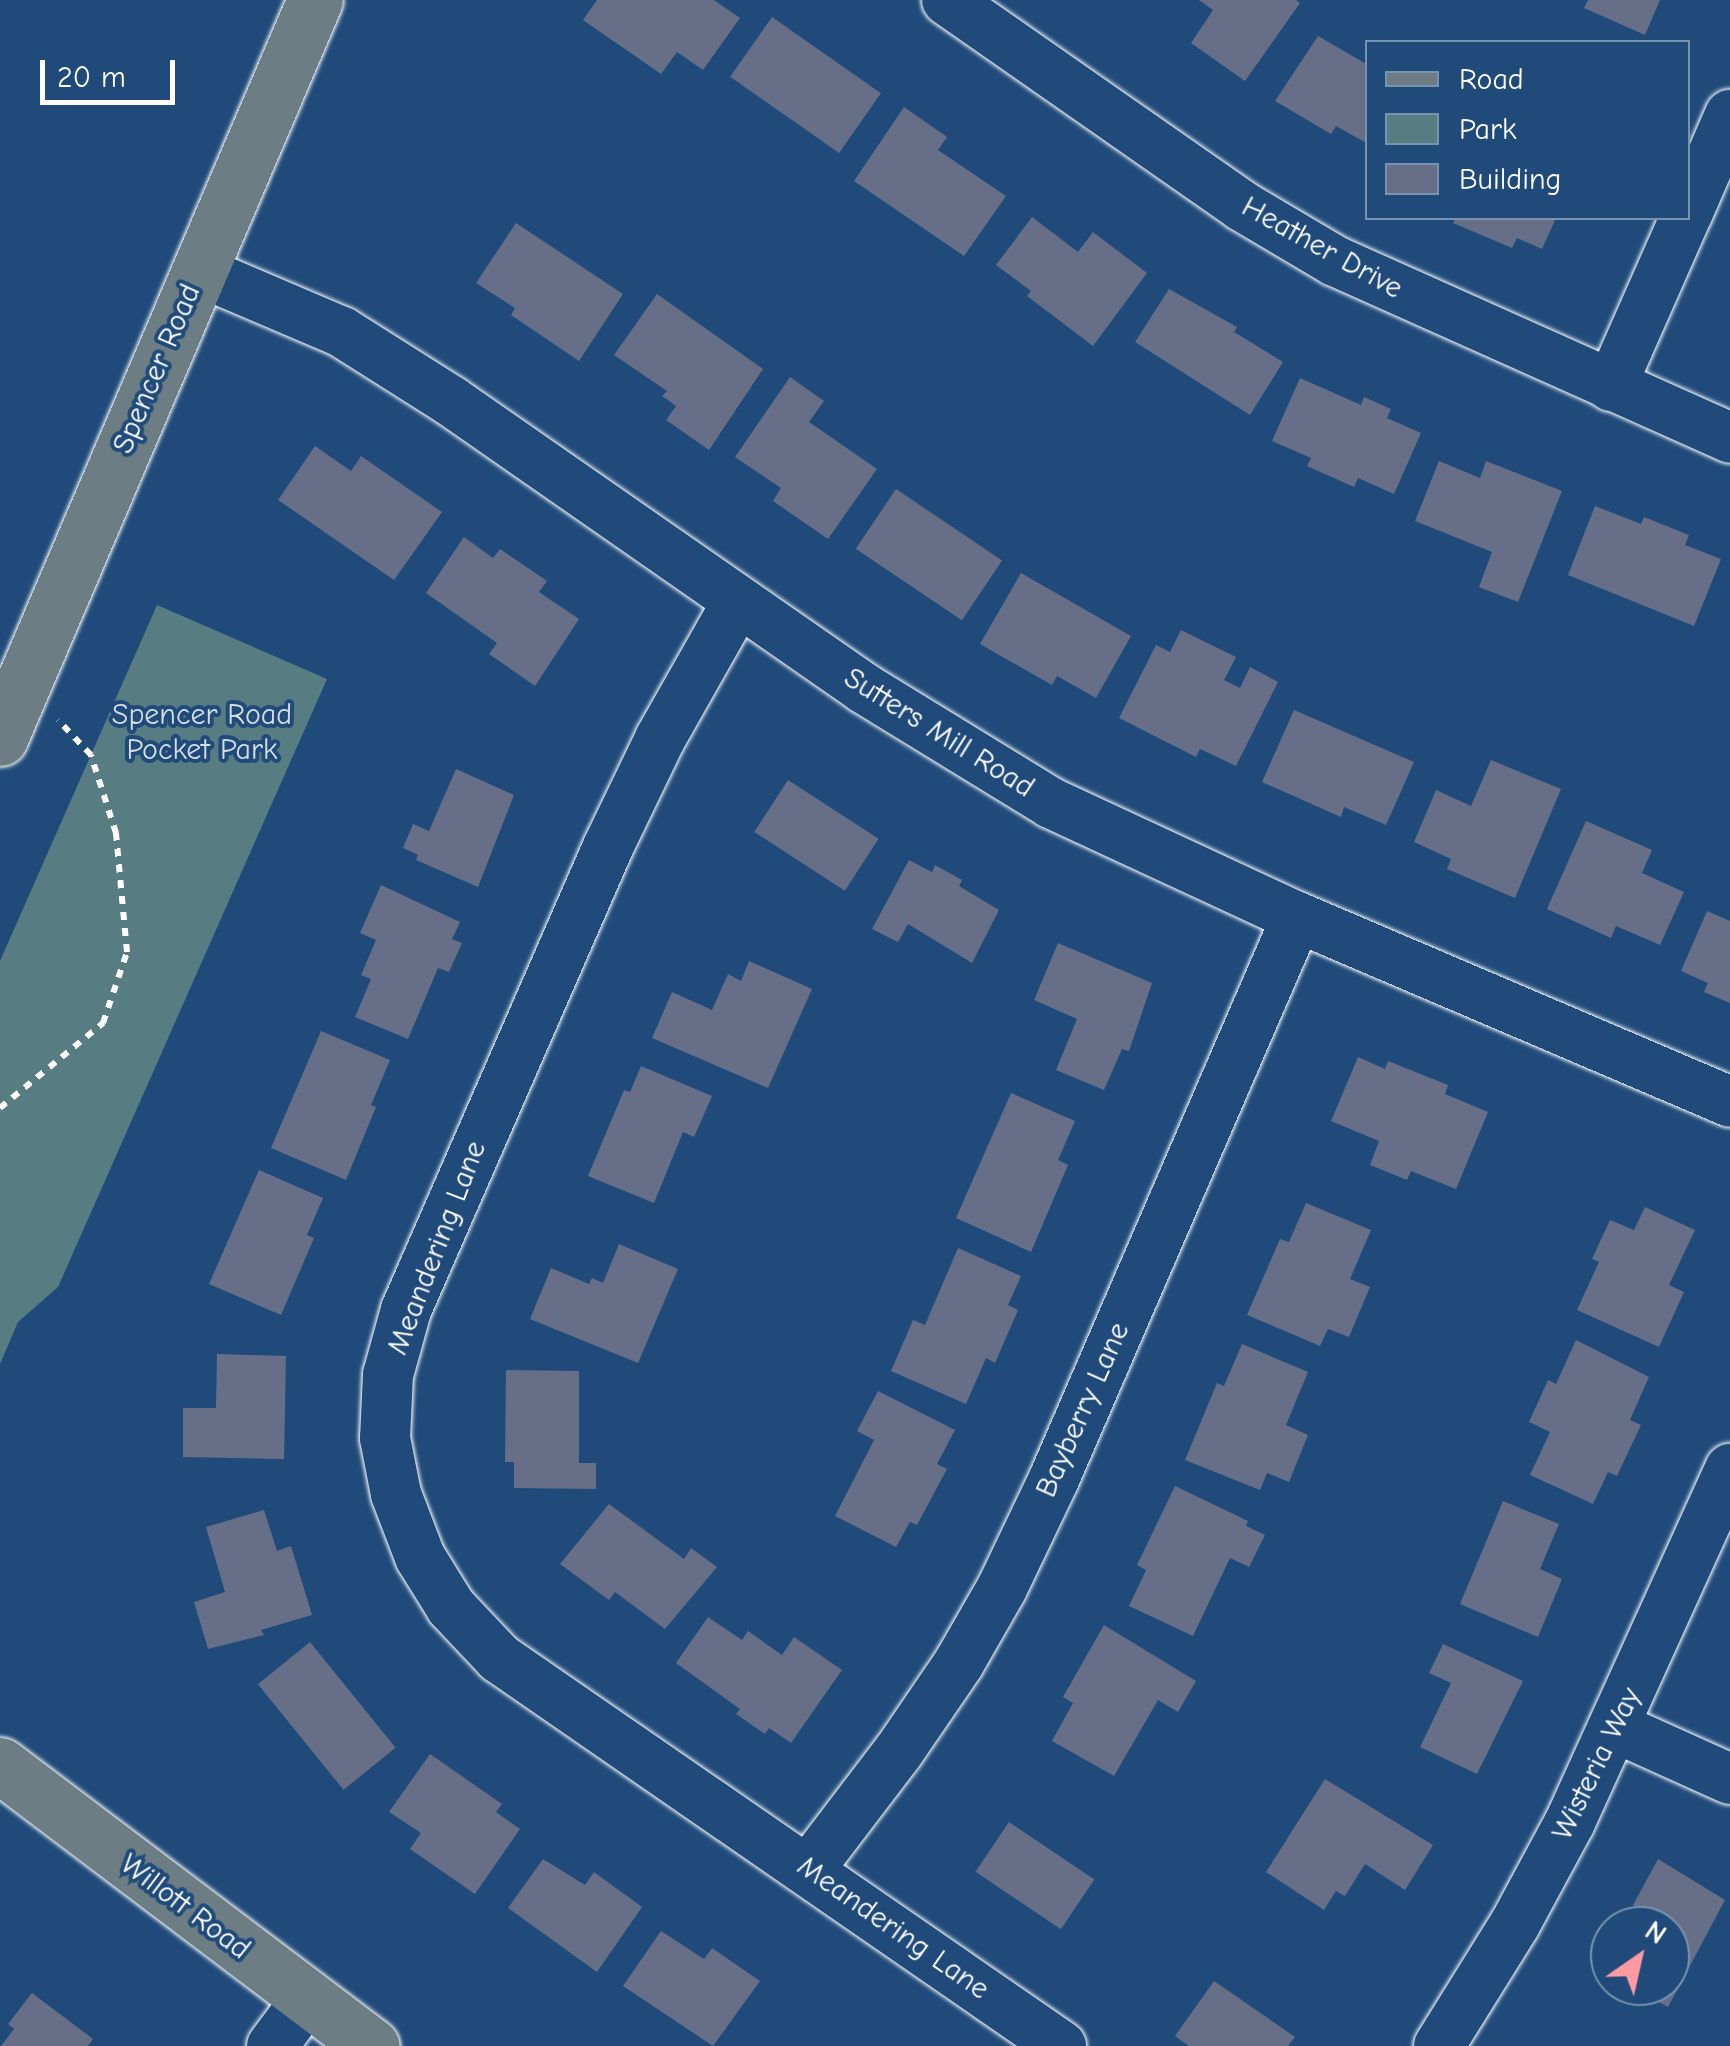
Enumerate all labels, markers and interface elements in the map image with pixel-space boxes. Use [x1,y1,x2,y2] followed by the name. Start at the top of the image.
[45,40,180,102] scale bar
[1365,40,1690,220] legend
[57,60,126,95] text: 20 m
[1459,62,1524,97] text: Road
[1459,112,1516,147] text: Park
[1459,162,1562,197] text: Building
[1235,189,1409,307] street label: Heather Drive
[105,279,209,459] street label: Spencer Road
[837,660,1041,806] street label: Sutters Mill Road
[112,697,292,768] park label: Spencer Road Pocket Park
[380,1136,494,1360] street label: Meandering Lane
[1028,1317,1138,1503] street label: Bayberry Lane
[1545,1682,1649,1846] street label: Wisteria Way
[113,1846,257,1968] street label: Willott Road
[790,1848,996,2008] street label: Meandering Lane
[1590,1906,1690,2006] north arrow
[1639,1914,1672,1951] text: N

